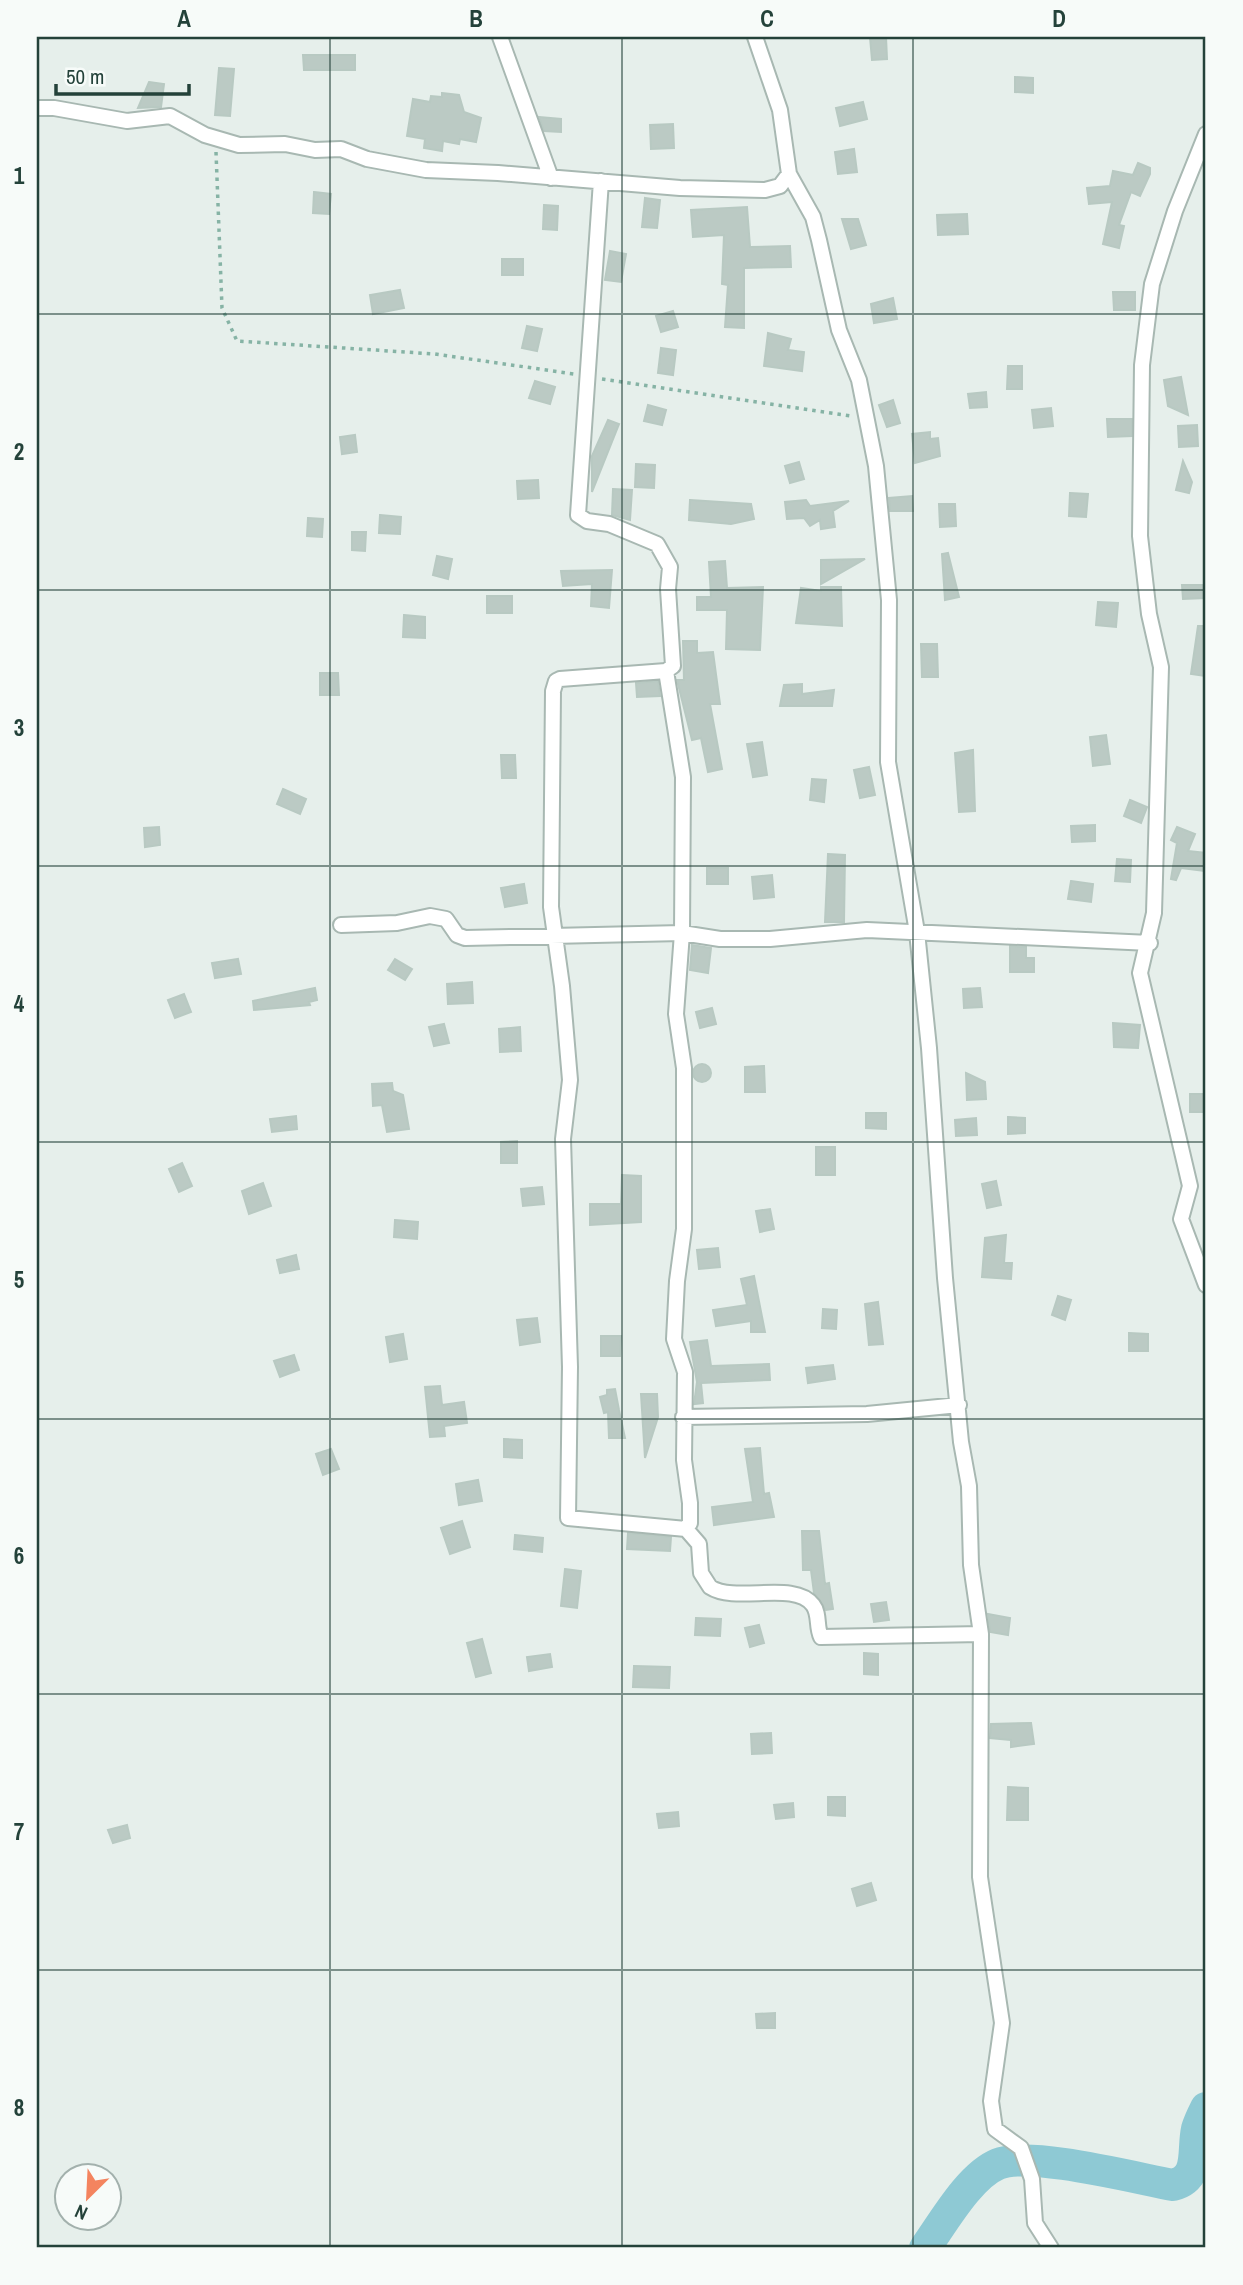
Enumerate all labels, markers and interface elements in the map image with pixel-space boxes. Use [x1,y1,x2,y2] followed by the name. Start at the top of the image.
[177,3,191,34] text: A
[469,3,483,34] text: B
[760,3,774,34] text: C
[1052,3,1066,34] text: D
[56,52,189,96] scale bar
[66,62,104,91] text: 50 m
[14,160,25,191] text: 1
[14,436,24,467] text: 2
[14,712,24,743] text: 3
[14,988,25,1019] text: 4
[14,1264,24,1295] text: 5
[14,1540,24,1571] text: 6
[14,1816,24,1847] text: 7
[14,2092,24,2123] text: 8
[52,2162,122,2232] north arrow
[71,2198,92,2227] text: N

